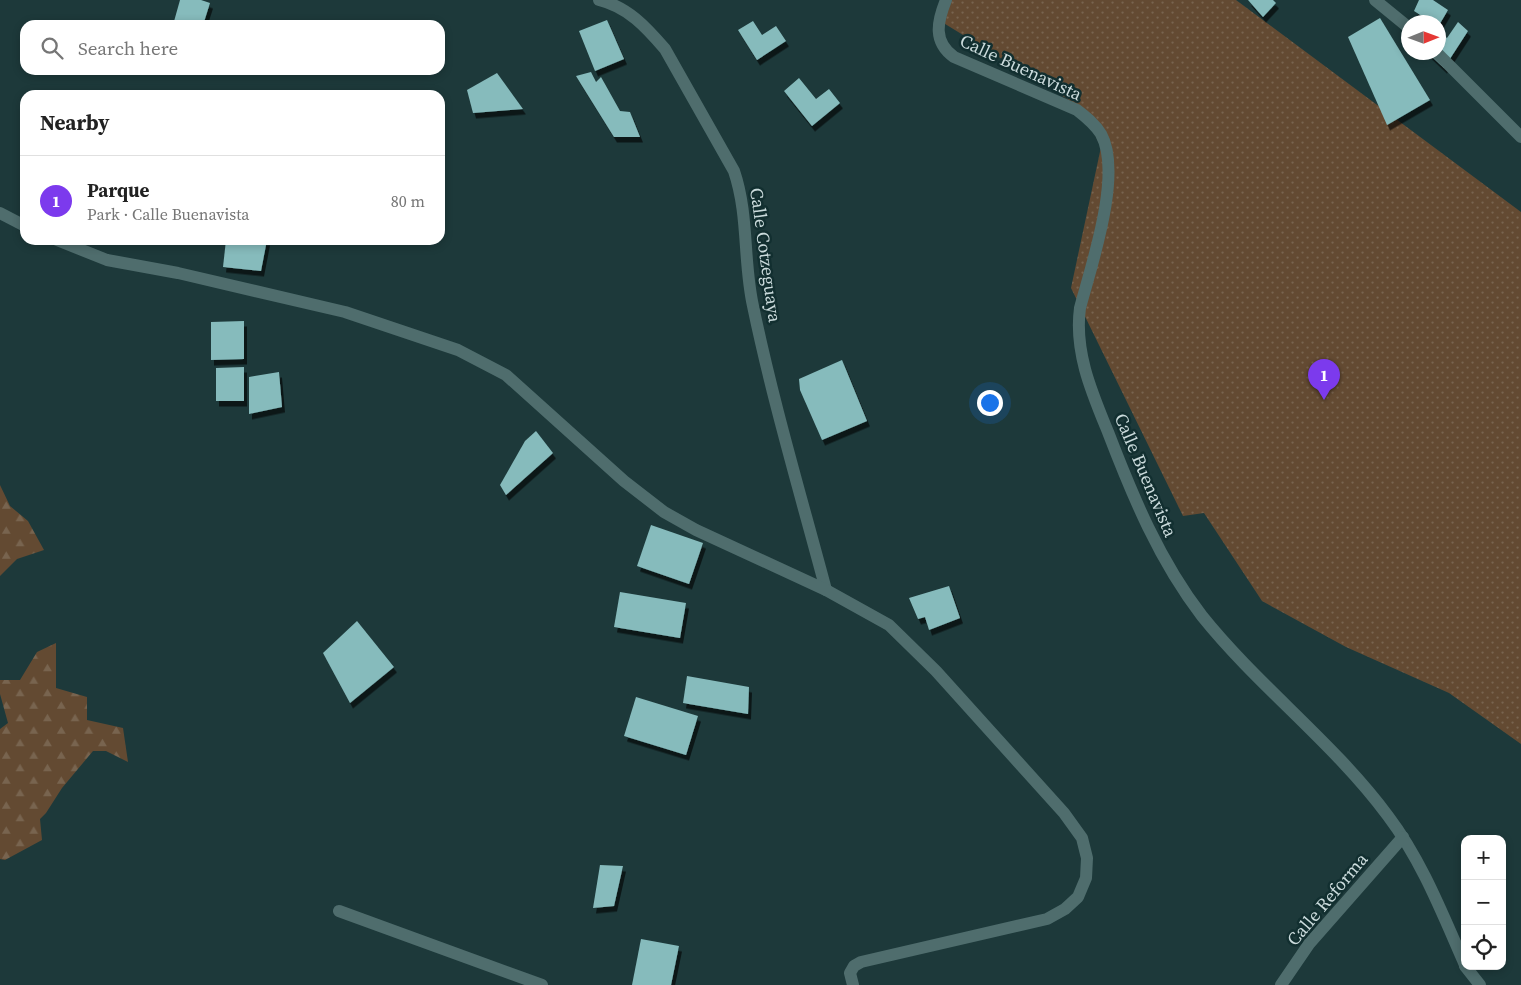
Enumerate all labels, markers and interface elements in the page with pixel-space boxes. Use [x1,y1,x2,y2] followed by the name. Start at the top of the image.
[1401,15,1446,60] north arrow
[20,20,445,75] search box
[956,28,1087,107] street label: Calle Buenavista
[38,34,66,62] icon: search
[78,35,178,61] text: Search here
[40,108,110,137] text: Nearby
[87,177,149,203] text: Parque
[744,186,788,325] street label: Calle Cotzeguaya
[52,190,60,212] text: 1
[391,190,425,212] text: 80 m
[87,203,249,225] text: Park · Calle Buenavista
[1308,359,1340,400] pin: 1
[977,390,1003,416] your location
[1109,409,1184,541] street label: Calle Buenavista
[1461,835,1506,970] map controls
[1461,835,1506,880] button: +
[1281,847,1374,951] street label: Calle Reforma
[1461,880,1506,925] button: −
[1461,925,1506,970] button: locate

